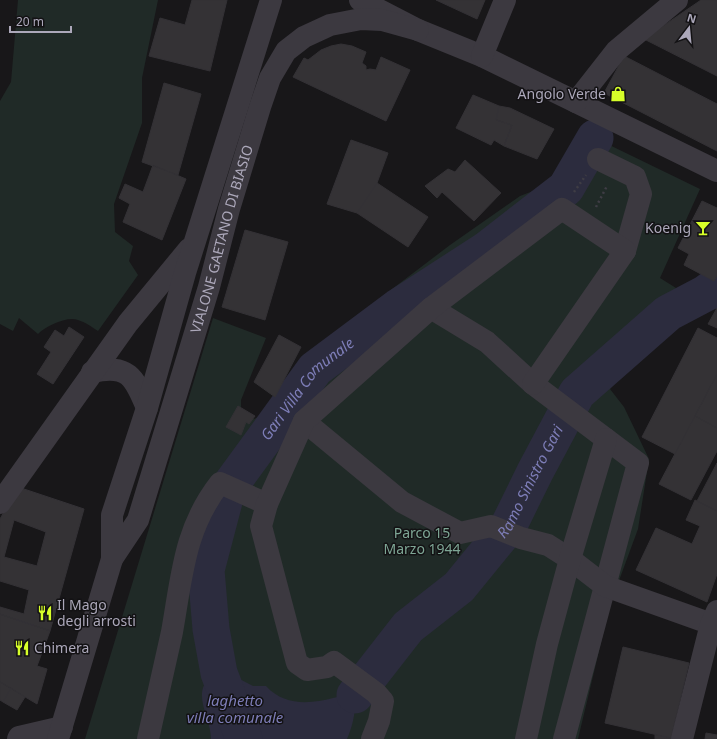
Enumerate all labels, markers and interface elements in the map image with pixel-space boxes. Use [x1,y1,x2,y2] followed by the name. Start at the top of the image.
[10,8,71,34] scale bar
[669,8,709,48] north arrow
[686,9,698,26] text: N
[16,13,44,30] text: 20 m
[518,84,606,103] place label: Angolo Verde
[609,85,627,103] shop icon: Angolo Verde
[185,142,257,335] street label: VIALONE GAETANO DI BIASIO
[645,218,691,237] place label: Koenig
[694,219,712,237] bar icon: Koenig
[255,332,358,444] water label: Gari Villa Comunale
[492,420,568,542] water label: Ramo Sinistro Gari
[383,523,461,558] park label: Parco 15 Marzo 1944
[57,595,136,630] place label: Il Mago degli arrosti
[36,604,54,622] restaurant icon: Il Mago degli arrosti
[34,638,89,657] place label: Chimera
[13,639,31,657] restaurant icon: Chimera
[187,690,284,727] water label: laghetto villa comunale

